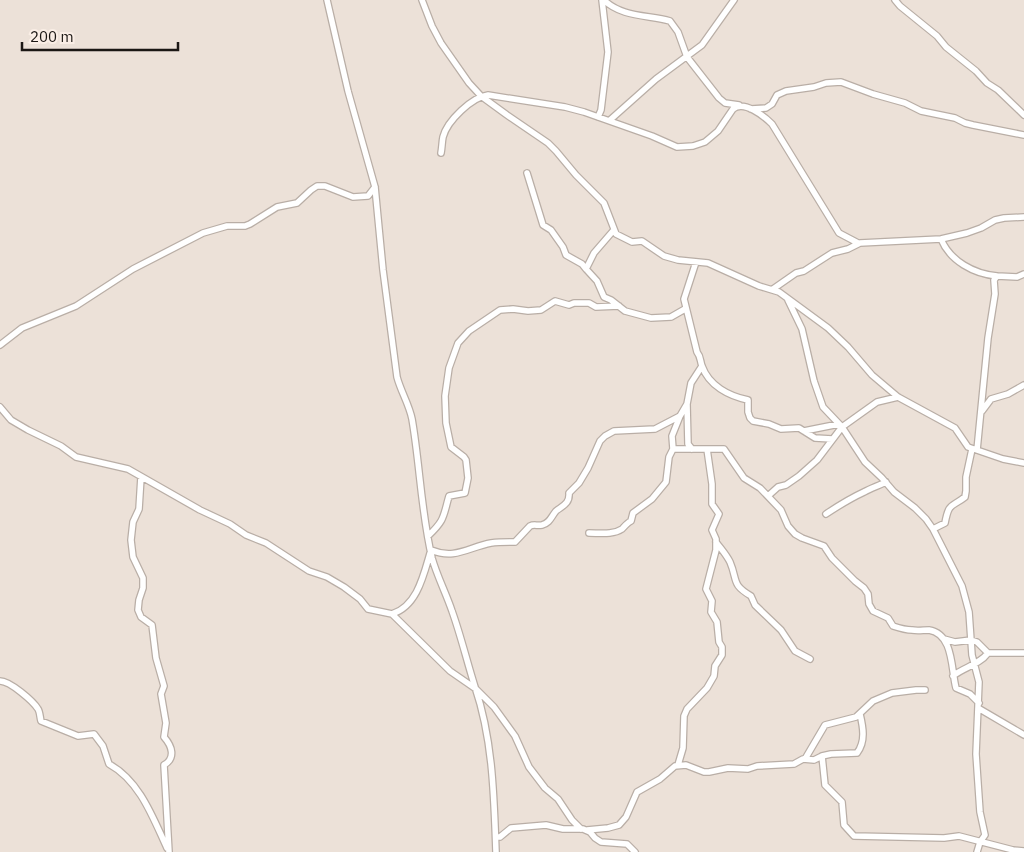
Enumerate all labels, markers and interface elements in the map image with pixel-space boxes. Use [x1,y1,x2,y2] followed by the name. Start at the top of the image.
[22,20,179,52] scale bar
[30,27,74,46] text: 200 m

